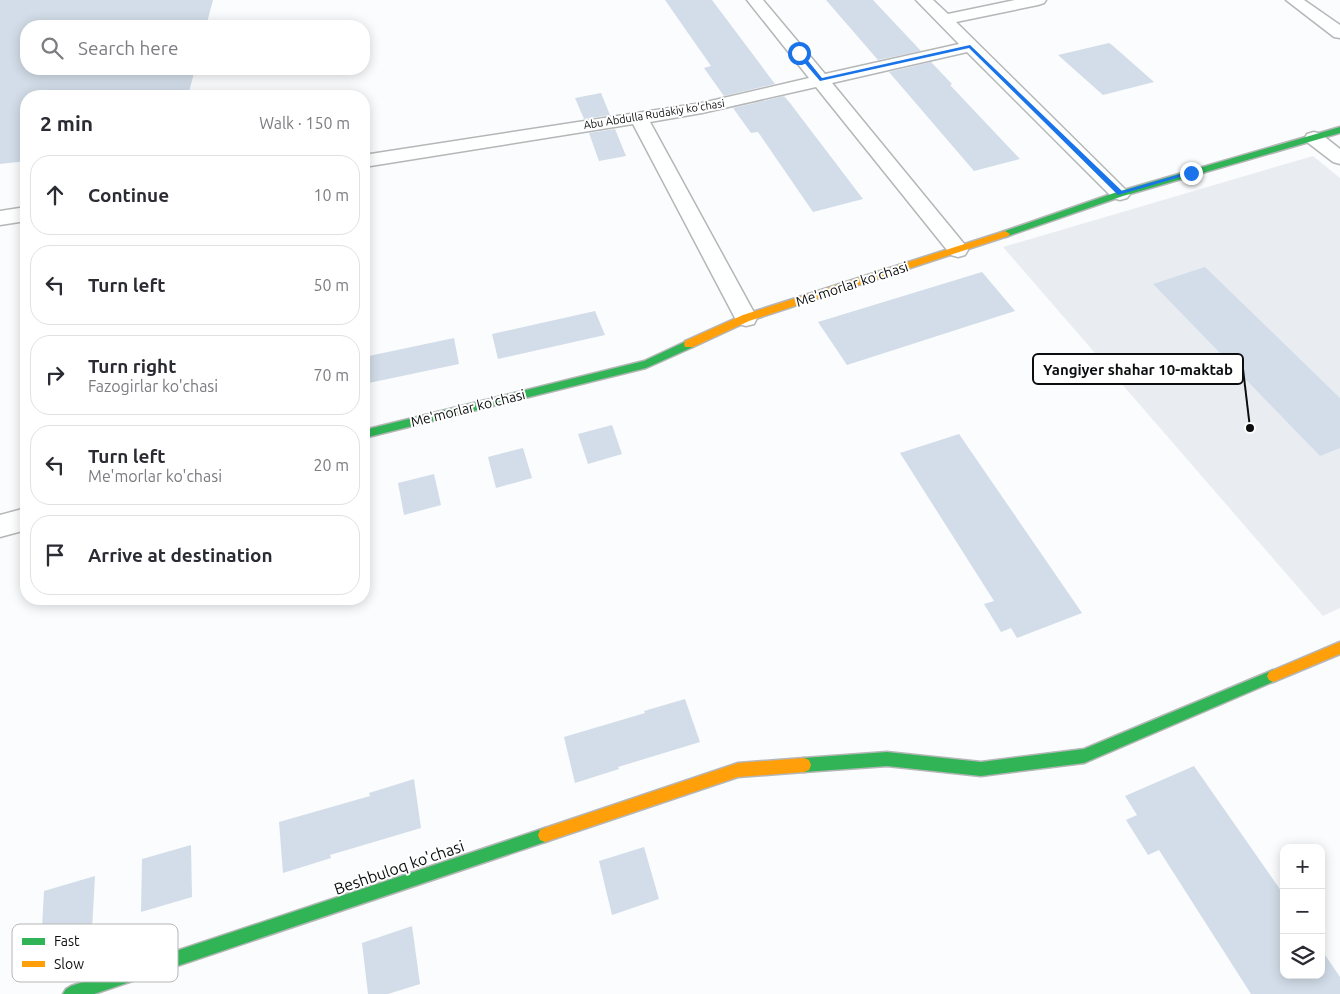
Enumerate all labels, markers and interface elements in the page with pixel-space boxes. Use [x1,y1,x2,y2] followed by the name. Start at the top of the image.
[20,20,370,75] search box
[38,34,66,62] icon: search
[78,37,178,59] text: Search here
[788,42,811,65] route start
[583,97,725,131] street label: Abu Abdulla Rudakiy ko'chasi
[40,111,93,135] text: 2 min
[259,114,350,132] text: Walk · 150 m
[1180,162,1203,185] route end
[41,181,69,209] icon: ahead
[88,184,169,206] text: Continue
[313,186,349,204] text: 10 m
[794,258,910,310] street label: Me'morlar ko'chasi
[41,271,69,299] icon: left
[88,274,166,296] text: Turn left
[313,276,349,294] text: 50 m
[1033,354,1243,384] callout: Yangiyer shahar 10-maktab
[88,355,176,377] text: Turn right
[41,361,69,389] icon: right
[1043,361,1233,378] text: Yangiyer shahar 10-maktab
[313,366,349,384] text: 70 m
[88,377,218,395] text: Fazogirlar ko'chasi
[409,386,527,430] street label: Me'morlar ko'chasi
[88,445,166,467] text: Turn left
[41,451,69,479] icon: left
[313,456,349,474] text: 20 m
[88,467,222,485] text: Me'morlar ko'chasi
[41,541,69,569] icon: arrive
[88,544,273,566] text: Arrive at destination
[332,836,466,898] street label: Beshbuloq ko'chasi
[1280,844,1325,979] map controls
[1280,844,1325,889] button: +
[1280,889,1325,934] button: −
[12,924,178,982] legend
[54,933,80,949] text: Fast
[1280,934,1325,979] button: layers
[54,956,84,972] text: Slow

